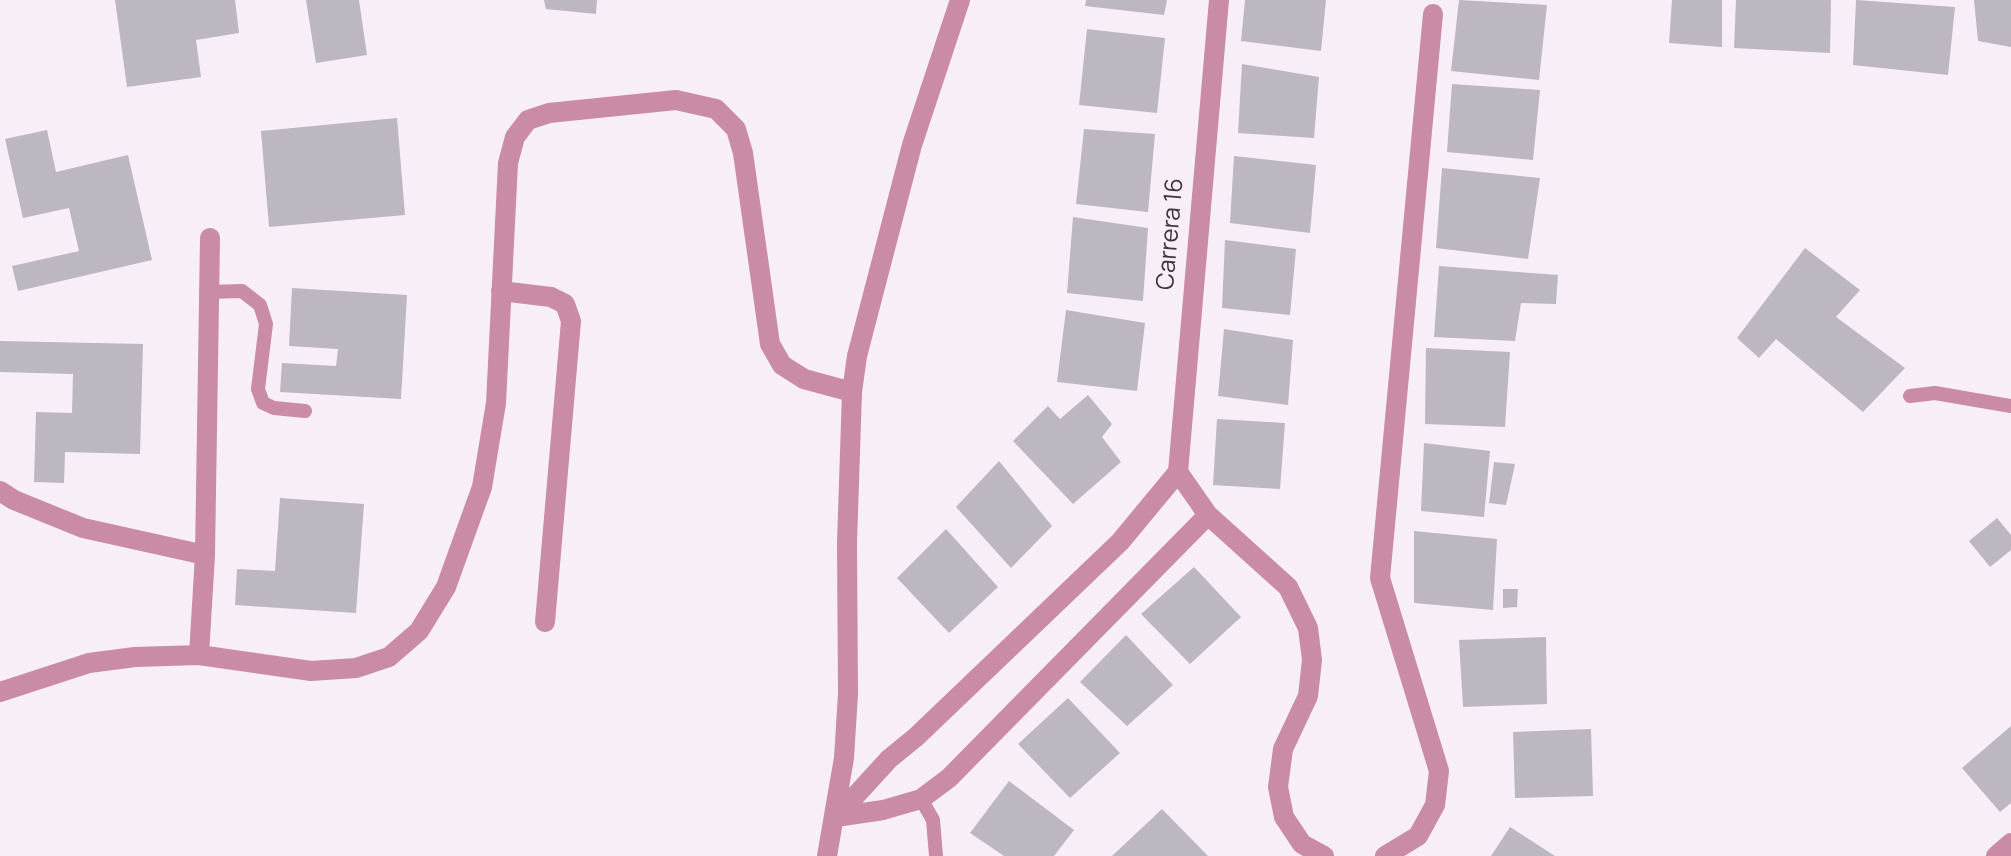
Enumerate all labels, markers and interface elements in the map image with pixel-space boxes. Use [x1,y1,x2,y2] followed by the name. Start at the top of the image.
[1152,177,1190,291] street label: Carrera 16

